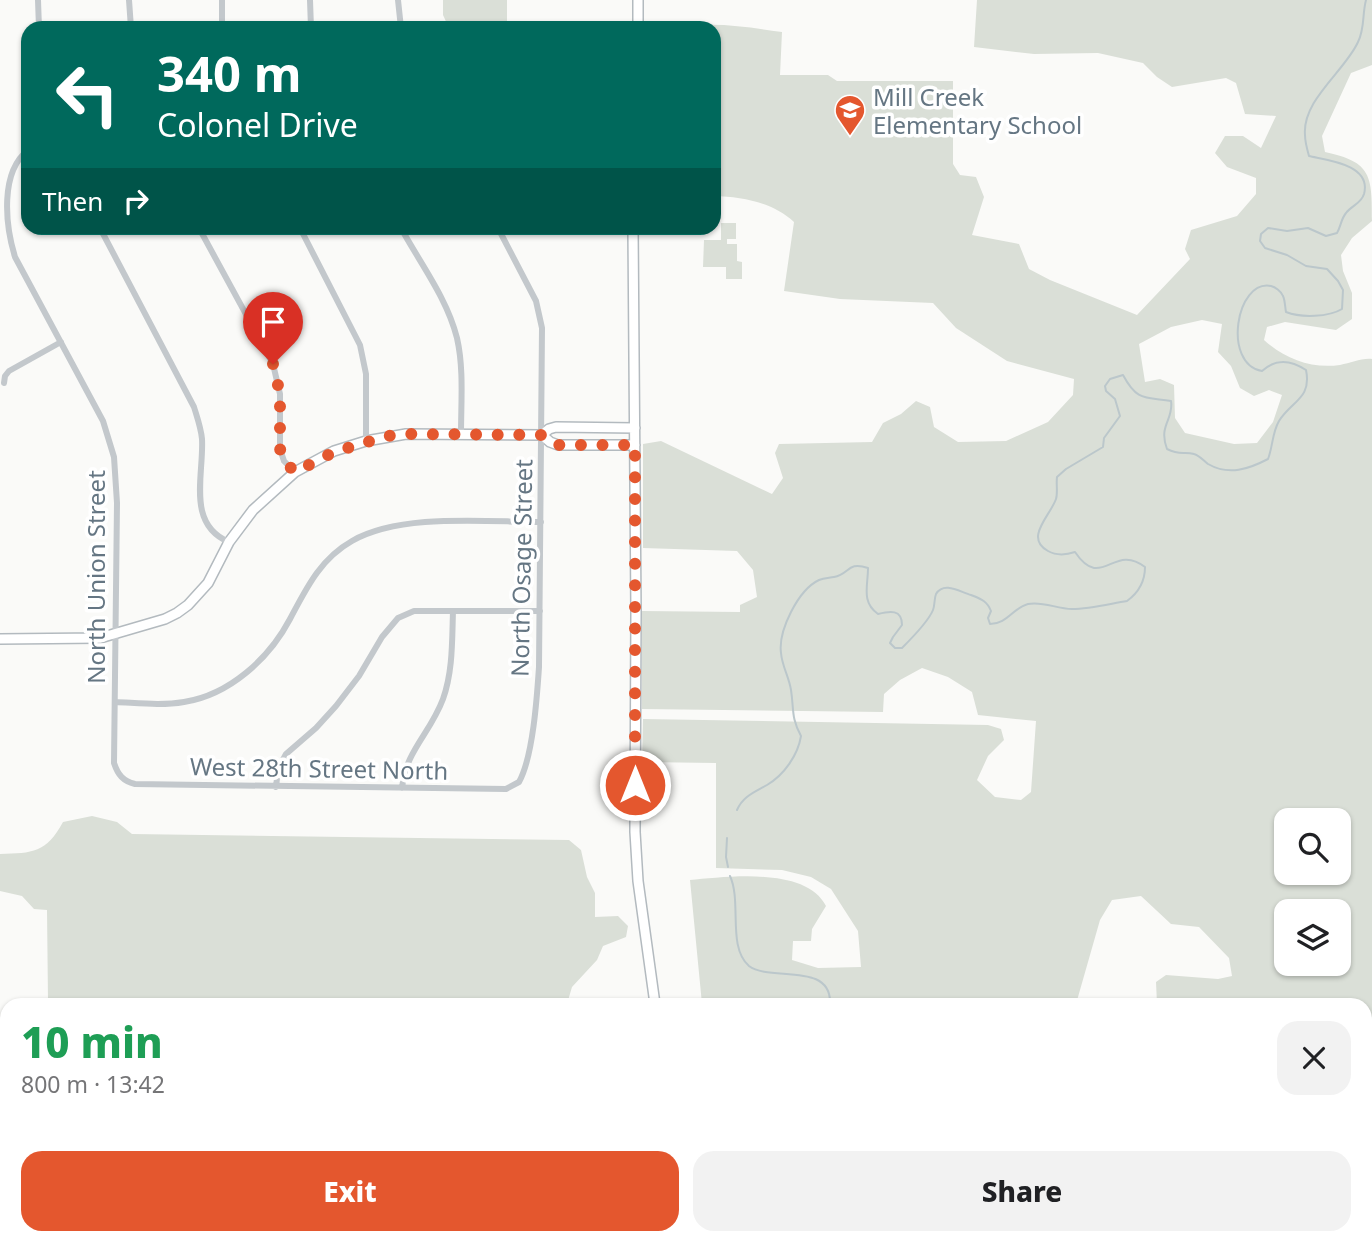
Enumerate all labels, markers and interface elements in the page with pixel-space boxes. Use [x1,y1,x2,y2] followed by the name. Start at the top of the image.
[157,40,302,106] text: 340 m
[42,49,133,140] icon: left
[873,80,1082,141] place label: Mill Creek Elementary School
[833,93,867,137] school or university icon: Mill Creek Elementary School
[157,103,358,146] text: Colonel Drive
[117,182,155,220] icon: right
[42,183,103,219] text: Then
[243,292,303,364] pin
[254,303,292,341] icon: arrive
[503,459,539,677] street label: North Osage Street
[79,470,112,684] street label: North Union Street
[598,748,672,822] position arrow
[190,749,448,787] street label: West 28th Street North
[1274,808,1351,976] map controls
[1274,808,1351,885] button: search
[1274,899,1351,976] button: layers
[21,1013,163,1070] text: 10 min
[1277,1021,1351,1095] button: close
[21,1068,165,1100] text: 800 m · 13:42
[21,1151,679,1231] button: Exit
[693,1151,1351,1231] button: Share

